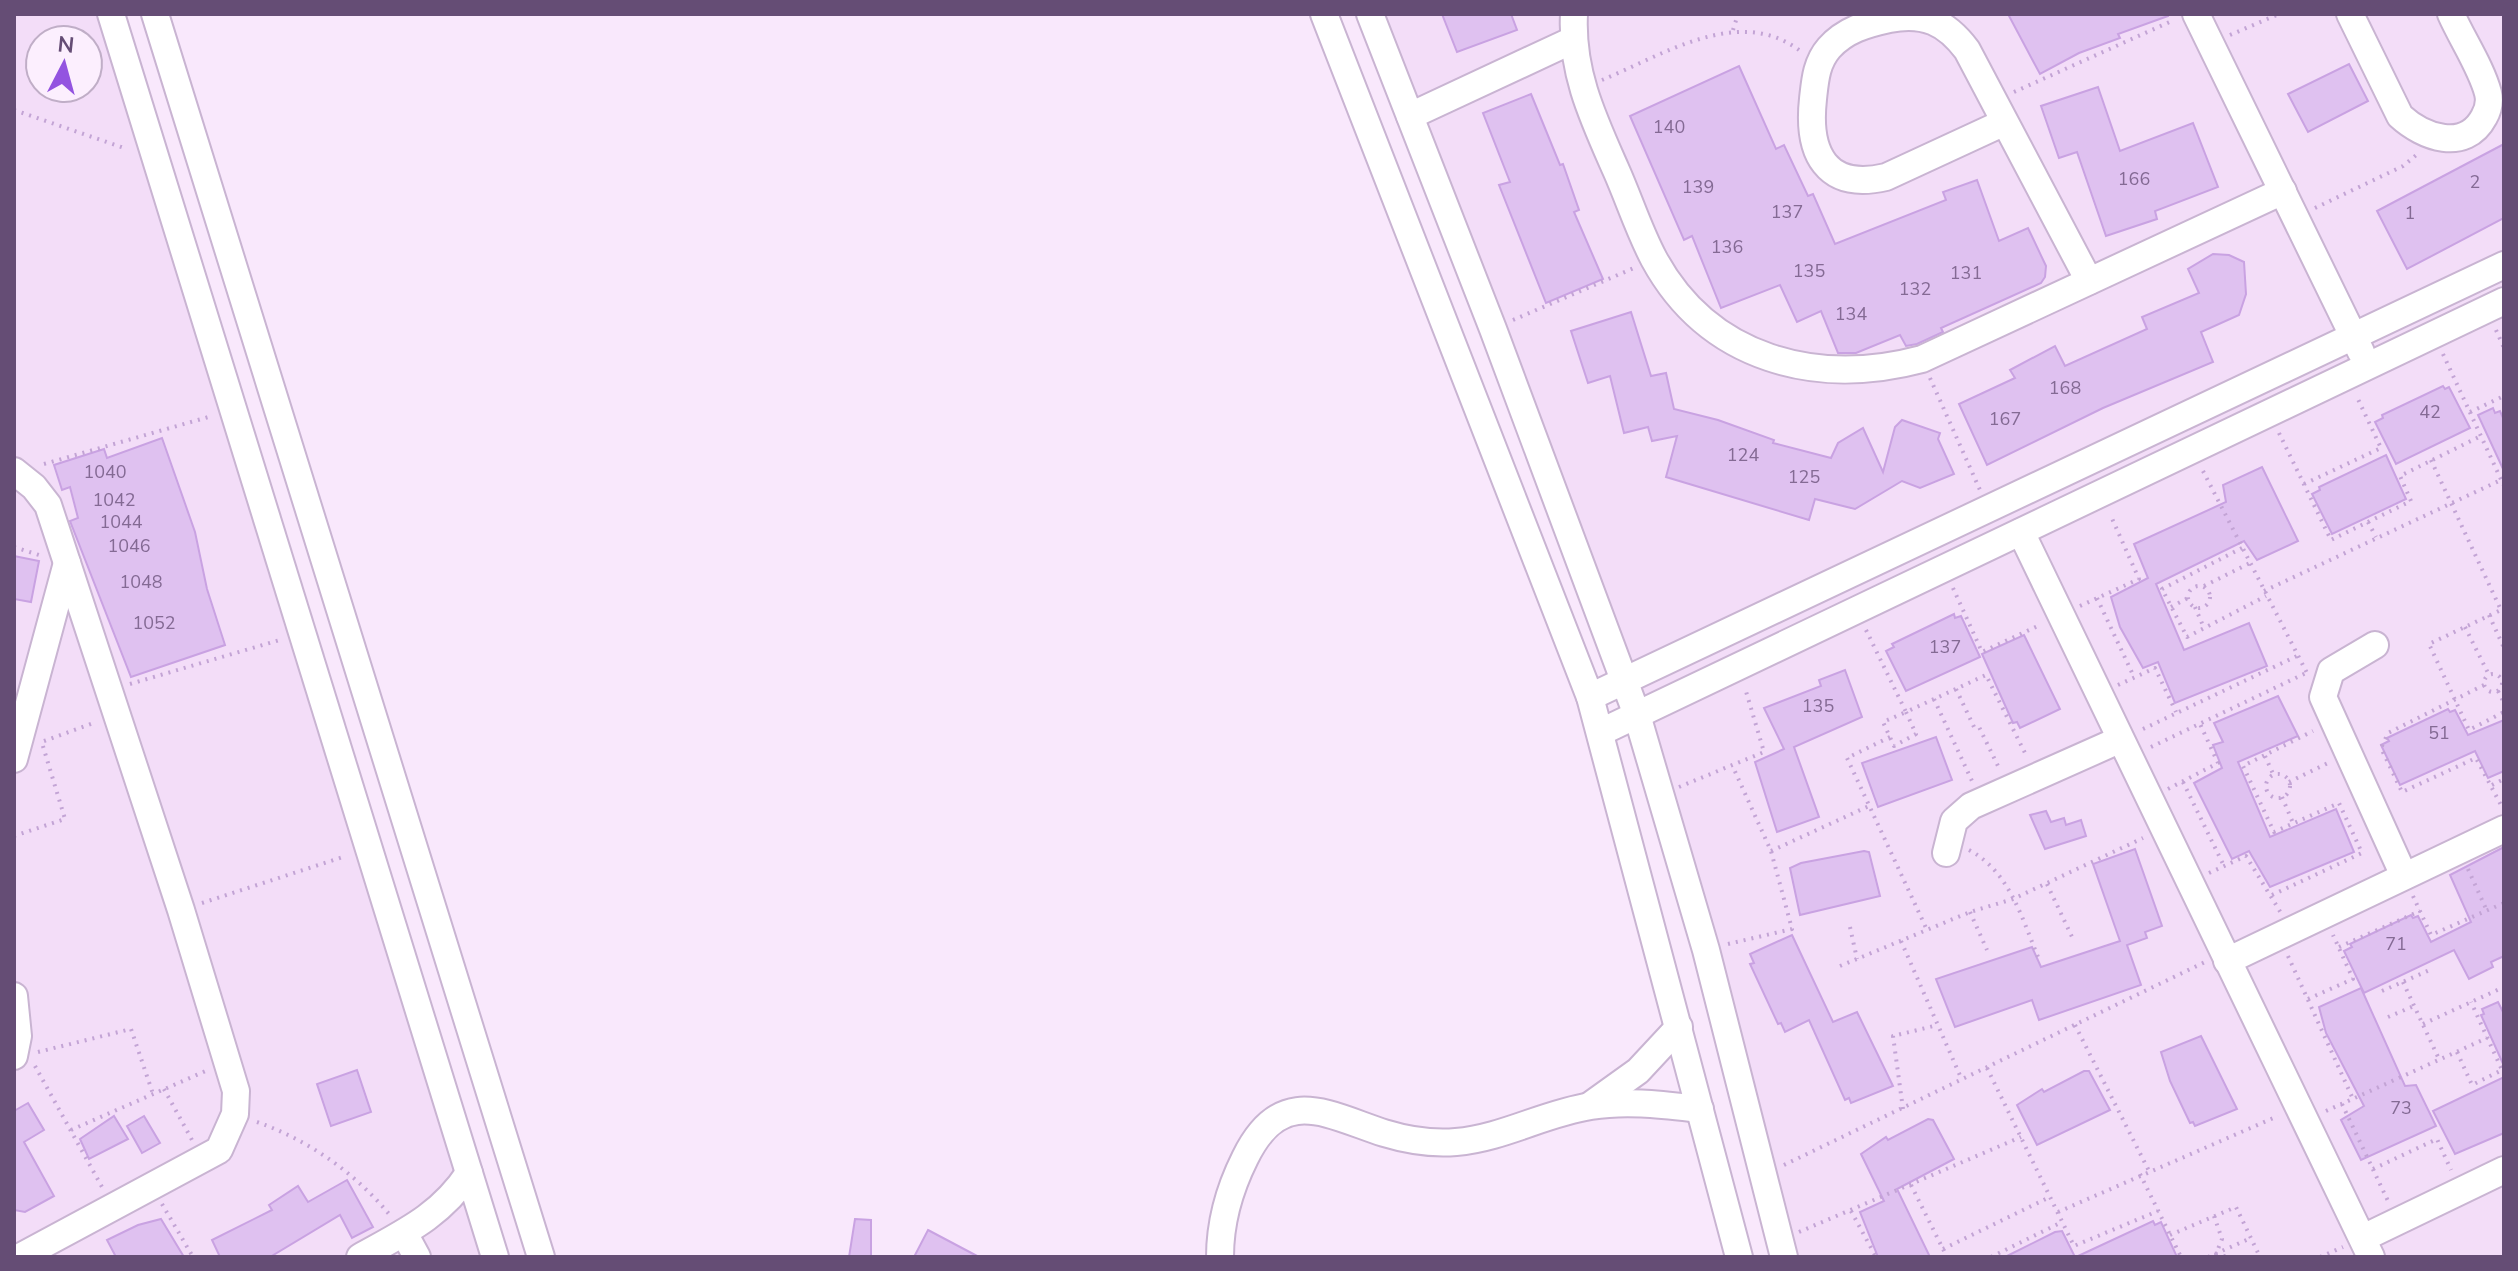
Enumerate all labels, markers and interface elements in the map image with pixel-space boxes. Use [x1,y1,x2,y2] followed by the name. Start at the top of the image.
[24,24,104,104] north arrow
[56,29,76,61] text: N
[1653,115,1685,139] house number: 140
[2118,167,2150,191] house number: 166
[2470,170,2480,194] house number: 2
[1682,175,1714,199] house number: 139
[1771,200,1803,224] house number: 137
[2405,201,2415,225] house number: 1
[1711,235,1743,259] house number: 136
[1793,259,1825,283] house number: 135
[1950,261,1982,285] house number: 131
[1899,277,1931,301] house number: 132
[1835,302,1867,326] house number: 134
[2049,376,2081,400] house number: 168
[2419,400,2441,424] house number: 42
[1989,407,2021,431] house number: 167
[1727,443,1759,467] house number: 124
[83,460,127,484] house number: 1040
[1788,465,1820,489] house number: 125
[92,488,136,512] house number: 1042
[99,510,143,534] house number: 1044
[107,534,151,558] house number: 1046
[119,570,163,594] house number: 1048
[132,611,176,635] house number: 1052
[1929,635,1961,659] house number: 137
[1802,694,1834,718] house number: 135
[2428,721,2450,745] house number: 51
[2385,932,2407,956] house number: 71
[2390,1096,2412,1120] house number: 73

